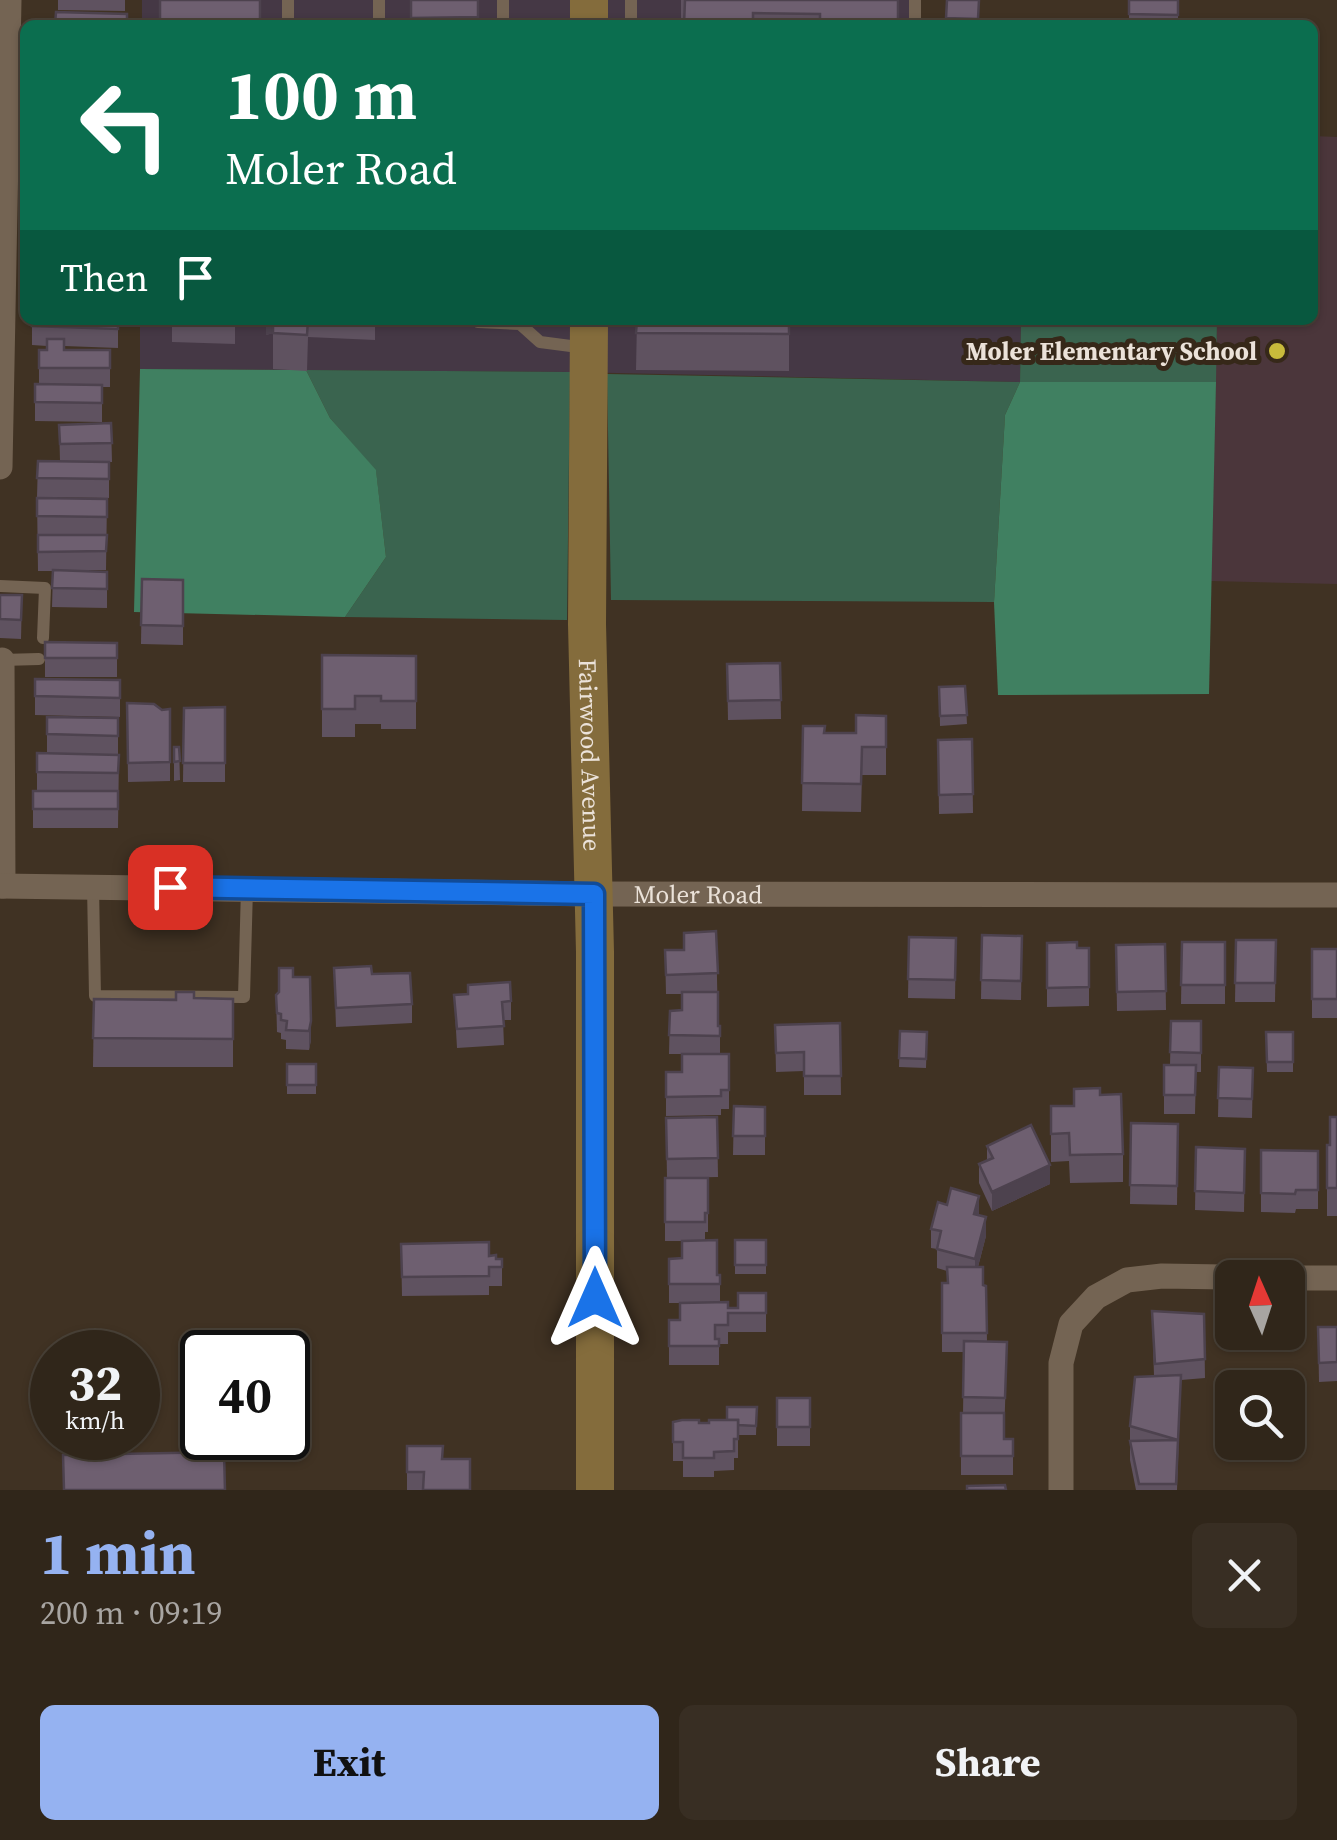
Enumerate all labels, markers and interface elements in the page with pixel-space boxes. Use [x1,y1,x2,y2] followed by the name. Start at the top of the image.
[225,46,417,142] text: 100 m
[60,60,190,190] icon: left
[225,137,457,199] text: Moler Road
[168,250,223,305] icon: arrive
[60,252,148,304] text: Then
[966,334,1257,368] place label: Moler Elementary School
[1266,340,1288,362] marker: Moler Elementary School
[571,658,610,852] street label: Fairwood Avenue
[128,845,213,930] pin
[143,860,198,915] icon: arrive
[633,877,762,911] street label: Moler Road
[543,1246,647,1350] position arrow
[1215,1260,1305,1350] north arrow
[1215,1260,1305,1460] map controls
[180,1330,310,1460] speed limit sign: 40
[68,1348,122,1417] text: 32
[1215,1370,1305,1460] button: search
[65,1403,125,1437] text: km/h
[40,1512,196,1594] text: 1 min
[1192,1523,1297,1628] button: close
[40,1591,222,1635] text: 200 m · 09:19
[40,1705,659,1820] button: Exit
[679,1705,1297,1820] button: Share

